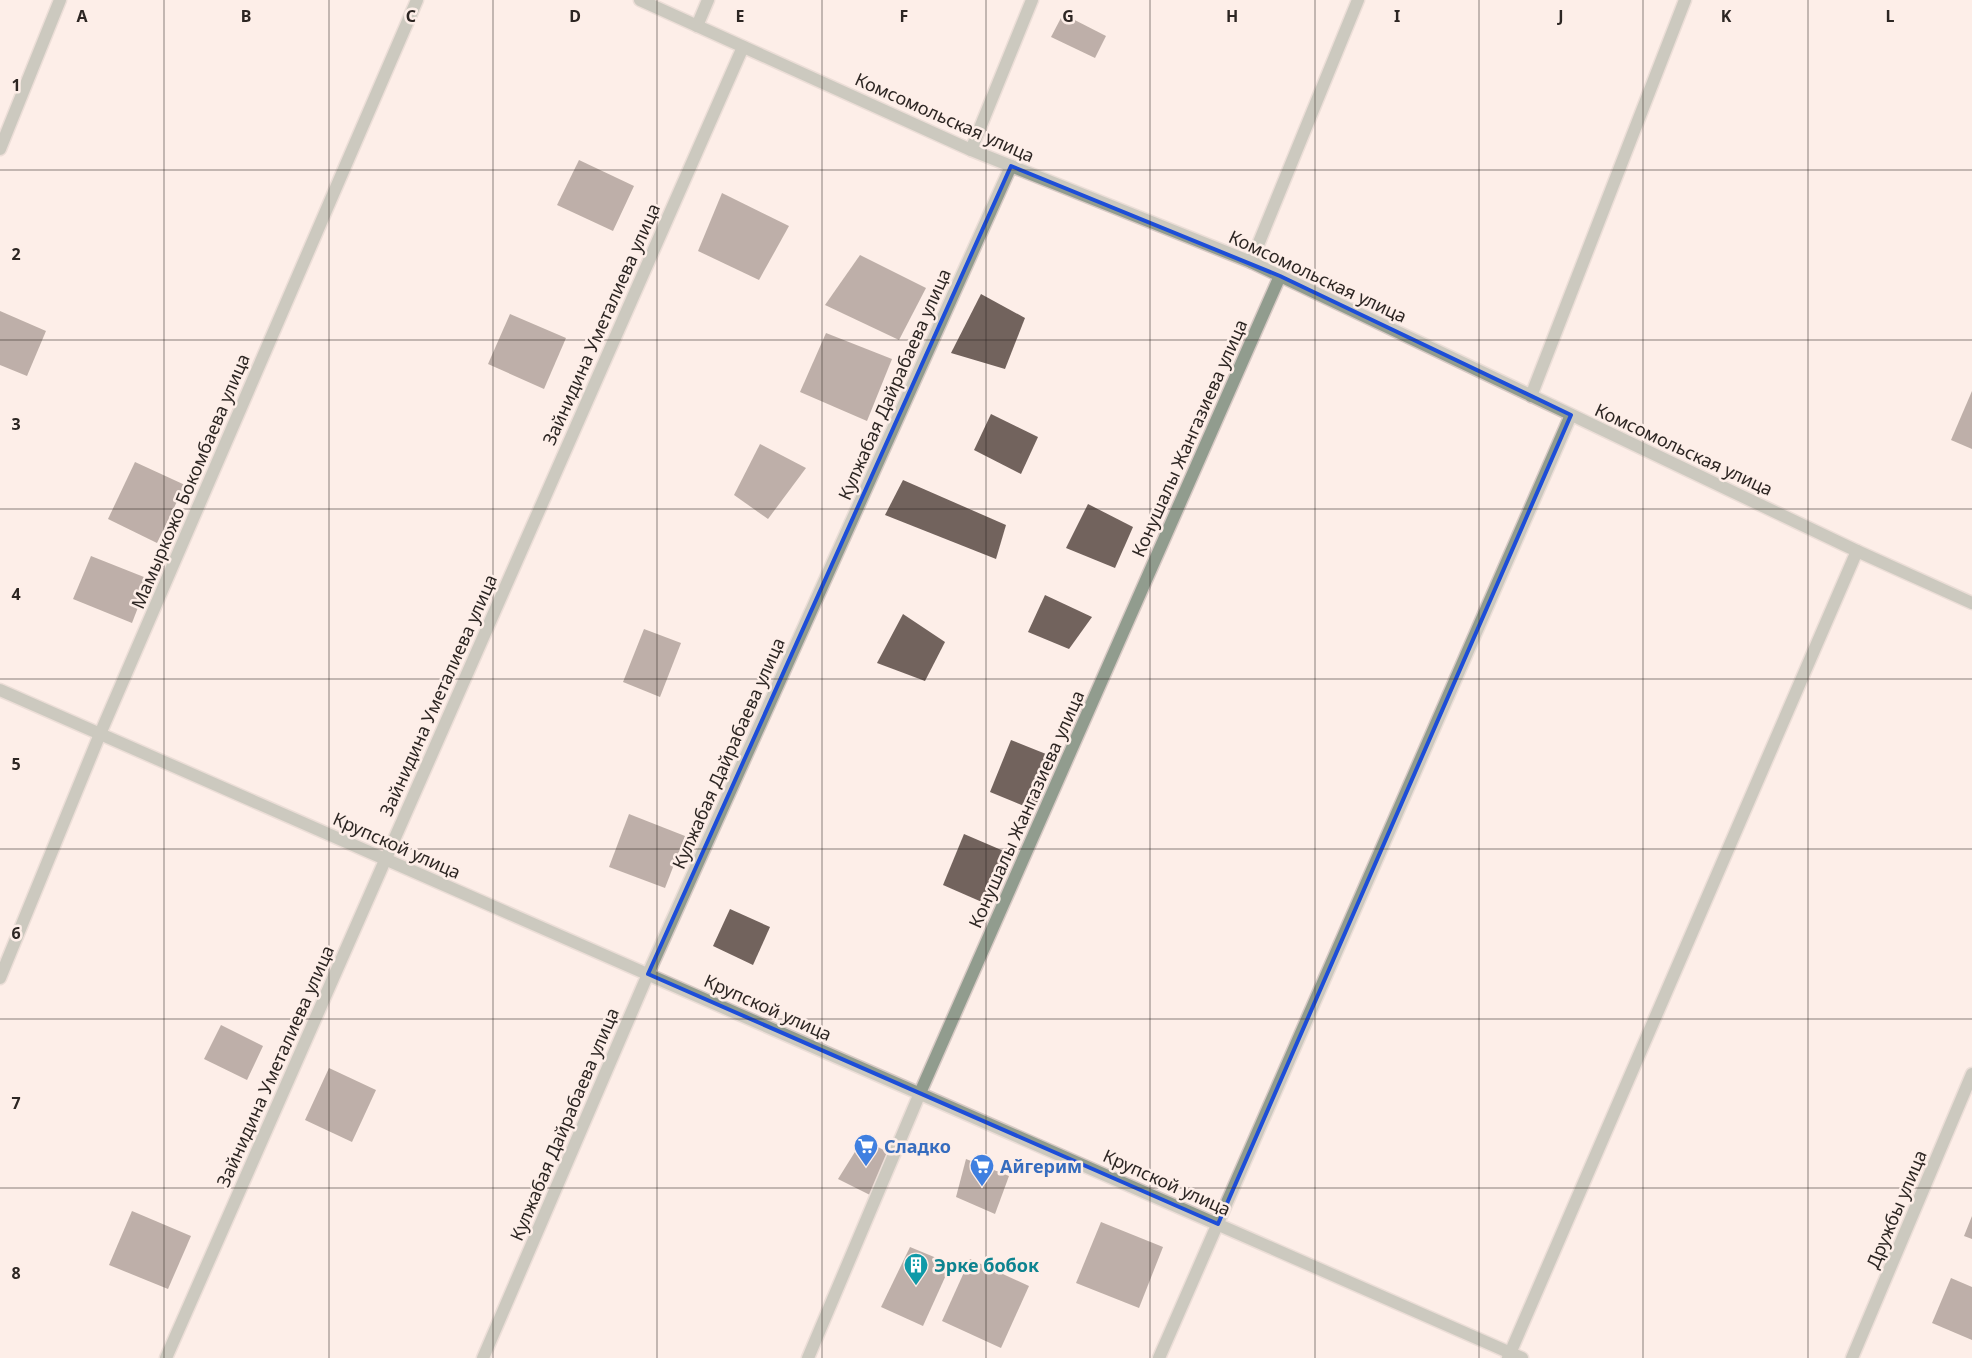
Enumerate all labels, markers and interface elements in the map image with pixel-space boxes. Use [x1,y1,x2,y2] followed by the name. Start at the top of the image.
[76,5,88,27] text: A
[241,5,251,27] text: B
[406,5,416,27] text: C
[569,5,581,27] text: D
[736,5,745,27] text: E
[900,5,908,27] text: F
[1062,5,1074,27] text: G
[1226,5,1238,27] text: H
[1394,5,1400,27] text: I
[1556,5,1564,27] text: J
[1721,5,1732,27] text: K
[1886,5,1895,27] text: L
[852,67,1038,167] street label: Комсомольская улица
[11,74,21,96] text: 1
[537,199,665,449] street label: Зайнидина Уметалиева улица
[1225,224,1411,328] street label: Комсомольская улица
[11,243,21,265] text: 2
[832,265,956,503] street label: Кулжабая Дайрабаева улица
[1126,315,1252,561] street label: Конушалы Жангазиева улица
[125,350,255,612] street label: Мамыркожо Бокомбаева улица
[1591,397,1777,501] street label: Комсомольская улица
[11,413,21,435] text: 3
[374,570,502,820] street label: Зайнидина Уметалиева улица
[11,583,21,605] text: 4
[666,634,790,872] street label: Кулжабая Дайрабаева улица
[963,686,1089,932] street label: Конушалы Жангазиева улица
[11,753,21,775] text: 5
[329,806,465,884] street label: Крупской улица
[11,922,21,944] text: 6
[211,941,339,1191] street label: Зайнидина Уметалиева улица
[700,968,836,1046] street label: Крупской улица
[504,1004,624,1244] street label: Кулжабая Дайрабаева улица
[11,1092,21,1114] text: 7
[853,1133,879,1167] supermarket icon: Сладко
[884,1134,951,1158] place label: Сладко
[1099,1143,1235,1221] street label: Крупской улица
[1860,1146,1932,1272] street label: Дружбы улица
[969,1153,995,1187] supermarket icon: Айгерим
[1000,1154,1082,1178] place label: Айгерим
[903,1252,929,1286] building icon: Эрке бобок
[934,1253,1039,1277] place label: Эрке бобок
[11,1262,21,1284] text: 8

